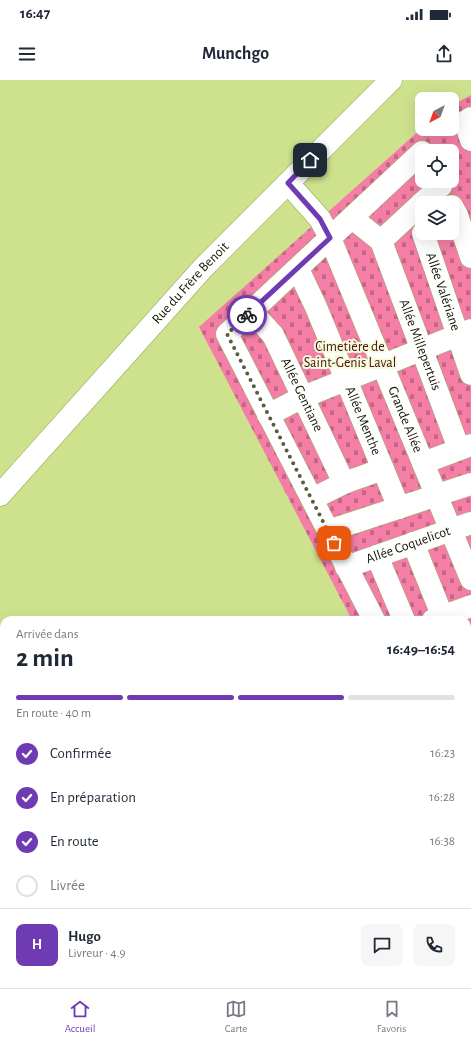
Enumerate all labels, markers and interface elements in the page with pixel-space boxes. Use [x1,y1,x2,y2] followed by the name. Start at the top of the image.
[20,6,50,21] text: 16:47
[16,43,38,65] icon: menu
[433,43,455,65] icon: share
[202,45,269,63] text: Munchgo
[415,92,459,136] north arrow
[415,92,459,240] map controls
[293,143,327,177] pin
[415,144,459,188] button: locate
[299,149,321,171] icon: home
[415,196,459,240] button: layers
[149,239,232,327] street label: Rue du Frère Benoit
[423,251,463,333] street label: Allée Valériane
[227,295,267,335] courier
[396,297,443,393] street label: Allée Millepertuis
[236,304,258,326] icon: bike
[304,340,396,370] park label: Cimetière de Saint-Genis Laval
[278,356,325,434] street label: Allée Gentiane
[343,384,383,457] street label: Allée Menthe
[385,384,425,455] street label: Grande Allée
[364,524,453,566] street label: Allée Coquelicot
[317,526,351,560] pin
[323,532,345,554] icon: bag
[16,628,79,641] text: Arrivée dans
[387,642,455,657] text: 16:49–16:54
[16,645,74,671] text: 2 min
[16,707,91,720] text: En route · 40 m
[16,743,38,765] icon: check
[50,746,111,761] text: Confirmée
[430,747,455,760] text: 16:23
[16,787,38,809] icon: check
[50,790,136,805] text: En préparation
[429,791,455,804] text: 16:28
[16,831,38,853] icon: check
[50,834,99,849] text: En route
[430,835,455,848] text: 16:38
[50,878,85,893] text: Livrée
[361,924,403,966] button: chat
[413,924,455,966] button: phone
[68,929,101,944] text: Hugo
[32,937,42,952] text: H
[68,947,126,960] text: Livreur · 4.9
[65,998,95,1035] tab: Accueil
[225,998,247,1035] tab: Carte
[377,998,406,1035] tab: Favoris

